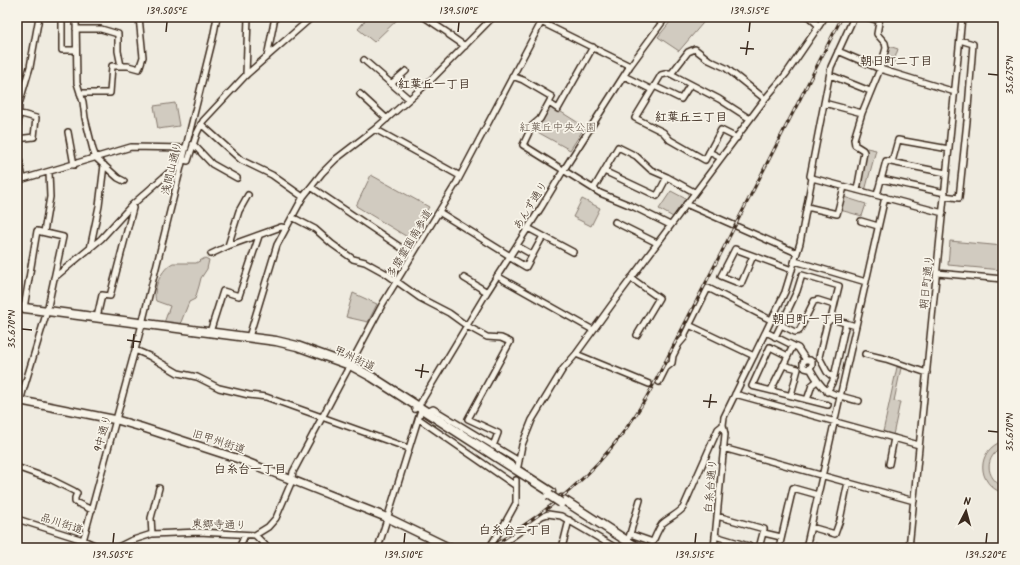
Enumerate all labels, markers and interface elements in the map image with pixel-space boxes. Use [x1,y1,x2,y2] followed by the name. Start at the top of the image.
[146,3,189,19] text: 139.505°E
[440,3,480,19] text: 139.510°E
[730,3,771,19] text: 139.515°E
[860,52,932,71] district label: 朝日町二丁目
[1002,55,1018,95] text: 35.675°N
[398,75,470,94] district label: 紅葉丘一丁目
[655,108,727,127] district label: 紅葉丘三丁目
[520,119,597,137] park label: 紅葉丘中央公園
[157,139,187,197] street label: 浅間山通り
[509,178,553,233] street label: あんず通り
[382,206,437,281] street label: 多磨霊園南参道
[915,254,939,310] street label: 朝日町通り
[4,309,20,348] text: 35.670°N
[772,310,844,329] district label: 朝日町一丁目
[331,341,378,376] street label: 甲州街道
[89,412,117,454] street label: 9中通り
[1002,412,1018,451] text: 35.670°N
[190,425,248,459] street label: 旧甲州街道
[700,458,722,514] street label: 白糸台通り
[214,460,286,479] district label: 白糸台一丁目
[946,491,986,531] north arrow
[963,493,971,511] text: N
[38,509,85,539] street label: 品川街道
[191,515,247,535] street label: 東郷寺通り
[479,521,551,540] district label: 白糸台二丁目
[92,547,135,563] text: 139.505°E
[385,547,425,563] text: 139.510°E
[675,547,716,563] text: 139.515°E
[965,547,1008,563] text: 139.520°E

